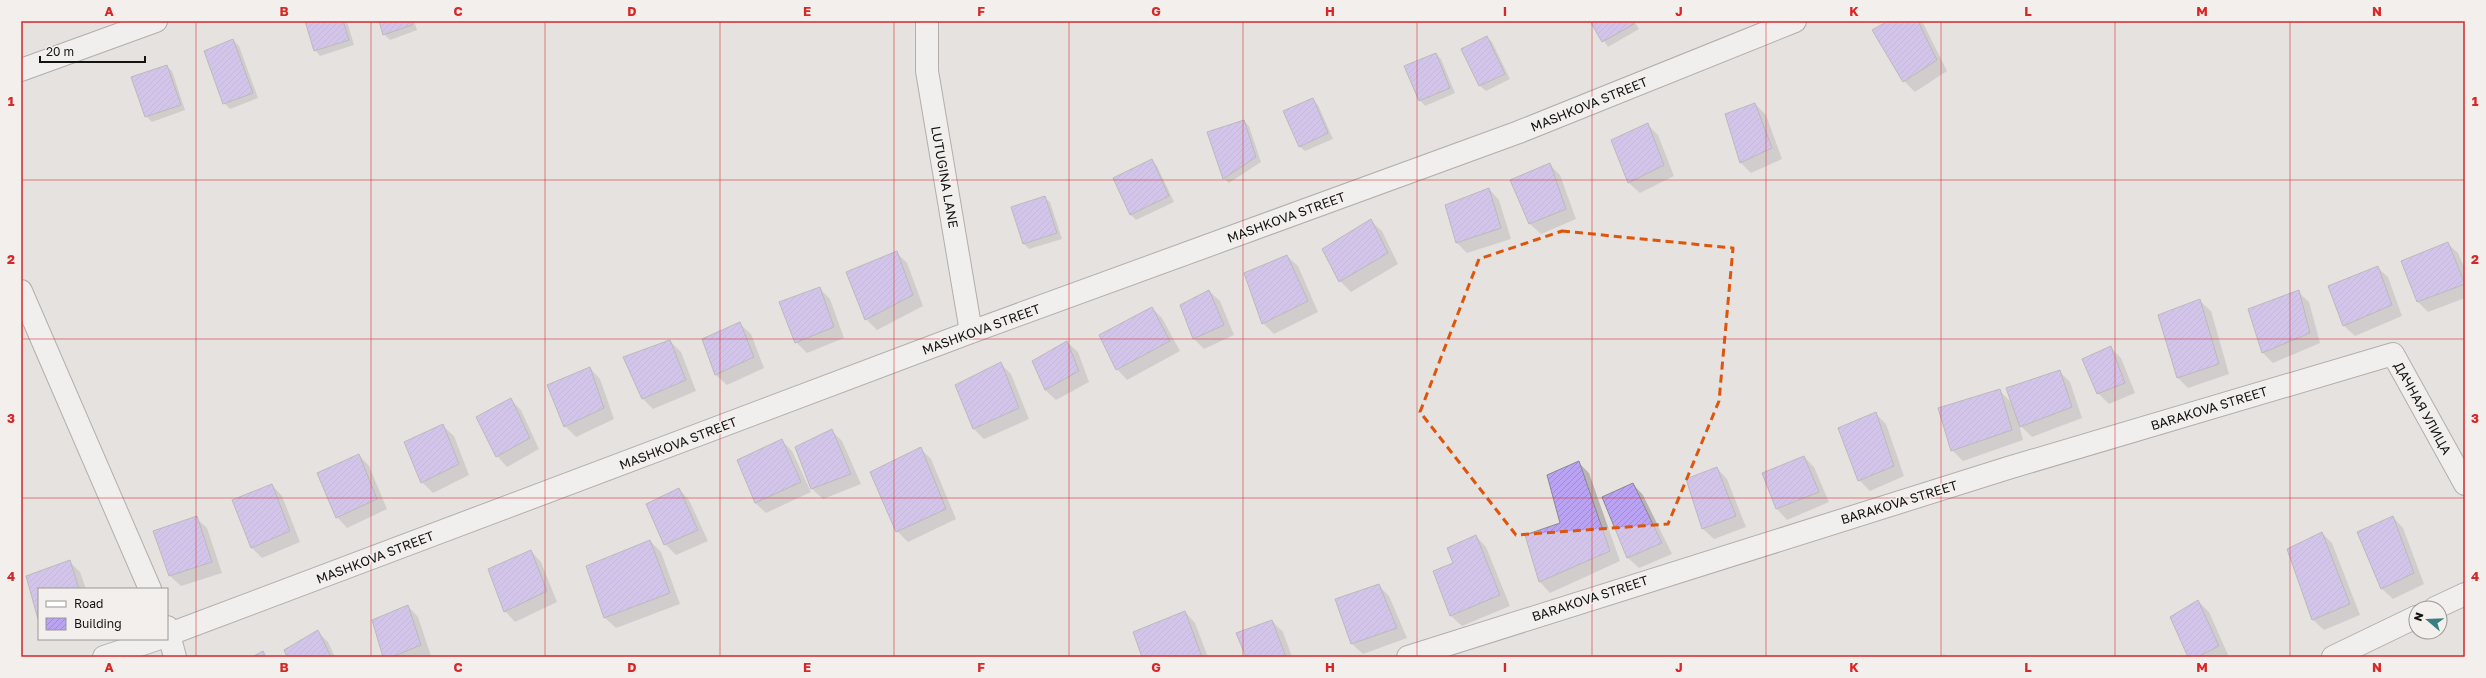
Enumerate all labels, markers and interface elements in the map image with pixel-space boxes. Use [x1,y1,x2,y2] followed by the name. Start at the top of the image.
[104,3,114,19] text: A
[279,3,289,19] text: B
[453,3,463,19] text: C
[627,3,637,19] text: D
[803,3,811,19] text: E
[977,3,985,19] text: F
[1151,3,1161,19] text: G
[1325,3,1335,19] text: H
[1503,3,1507,19] text: I
[1675,3,1683,19] text: J
[1849,3,1859,19] text: K
[2024,3,2032,19] text: L
[2196,3,2208,19] text: M
[2372,3,2382,19] text: N
[40,38,145,64] scale bar
[46,44,74,59] text: 20 m
[1528,73,1650,135] street label: MASHKOVA STREET
[8,93,15,109] text: 1
[2472,93,2479,109] text: 1
[928,125,962,229] street label: LUTUGINA LANE
[1225,188,1347,246] street label: MASHKOVA STREET
[7,251,15,267] text: 2
[2471,251,2479,267] text: 2
[920,300,1042,358] street label: MASHKOVA STREET
[2391,359,2455,457] street label: ДАЧНАЯ УЛИЦА
[2149,383,2269,433] street label: BARAKOVA STREET
[7,410,15,426] text: 3
[2471,410,2479,426] text: 3
[617,413,739,473] street label: MASHKOVA STREET
[1839,477,1959,527] street label: BARAKOVA STREET
[314,527,436,587] street label: MASHKOVA STREET
[7,568,15,584] text: 4
[2471,568,2479,584] text: 4
[1530,572,1650,624] street label: BARAKOVA STREET
[38,588,168,640] legend
[74,596,103,611] text: Road
[2408,600,2448,640] north arrow
[2411,611,2426,623] text: N
[74,616,122,631] text: Building
[104,659,114,675] text: A
[279,659,289,675] text: B
[453,659,463,675] text: C
[627,659,637,675] text: D
[803,659,811,675] text: E
[977,659,985,675] text: F
[1151,659,1161,675] text: G
[1325,659,1335,675] text: H
[1503,659,1507,675] text: I
[1675,659,1683,675] text: J
[1849,659,1859,675] text: K
[2024,659,2032,675] text: L
[2196,659,2208,675] text: M
[2372,659,2382,675] text: N

